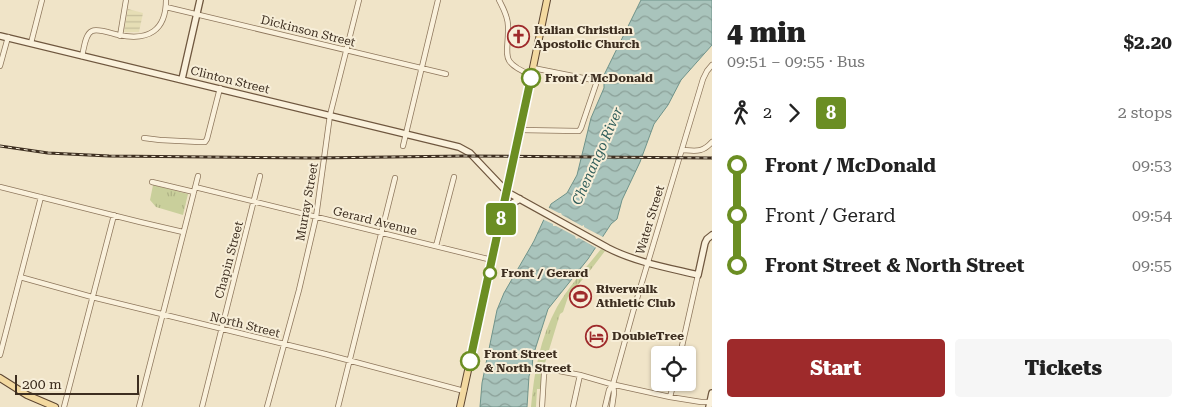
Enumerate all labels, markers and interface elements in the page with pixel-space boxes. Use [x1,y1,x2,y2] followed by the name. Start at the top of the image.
[259,12,357,50] street label: Dickinson Street
[727,16,806,49] text: 4 min
[534,23,640,51] place label: Italian Christian Apostolic Church
[506,25,530,49] church icon: Italian Christian Apostolic Church
[1123,31,1172,54] text: $2.20
[727,52,865,71] text: 09:51 – 09:55 · Bus
[189,63,271,97] street label: Clinton Street
[521,68,541,88] marker: Front / McDonald
[545,71,653,85] place label: Front / McDonald
[727,99,755,127] icon: walk
[780,99,808,127] icon: forward
[826,102,836,123] text: 8
[763,103,772,122] text: 2
[1118,103,1172,122] text: 2 stops
[568,105,626,207] water label: Chenango River
[765,154,936,177] text: Front / McDonald
[1132,156,1172,175] text: 09:53
[293,161,321,242] street label: Murray Street
[633,183,667,256] street label: Water Street
[485,203,517,235] line badge: 8
[332,204,419,238] street label: Gerard Avenue
[765,204,896,227] text: Front / Gerard
[1132,206,1172,225] text: 09:54
[496,208,506,229] text: 8
[212,219,246,300] street label: Chapin Street
[765,254,1024,277] text: Front Street & North Street
[1132,256,1172,275] text: 09:55
[483,266,497,280] marker: Front / Gerard
[501,266,588,280] place label: Front / Gerard
[596,282,675,310] place label: Riverwalk Athletic Club
[568,284,592,308] sports icon: Riverwalk Athletic Club
[209,310,282,341] street label: North Street
[584,324,608,348] hotel icon: DoubleTree
[612,329,684,343] place label: DoubleTree
[727,339,945,397] button: Start
[955,339,1172,397] button: Tickets
[651,346,696,391] map controls
[651,346,696,391] button: locate
[484,347,572,375] place label: Front Street & North Street
[460,351,480,371] marker: Front Street & North Street
[15,372,139,395] scale bar
[22,376,62,392] text: 200 m

